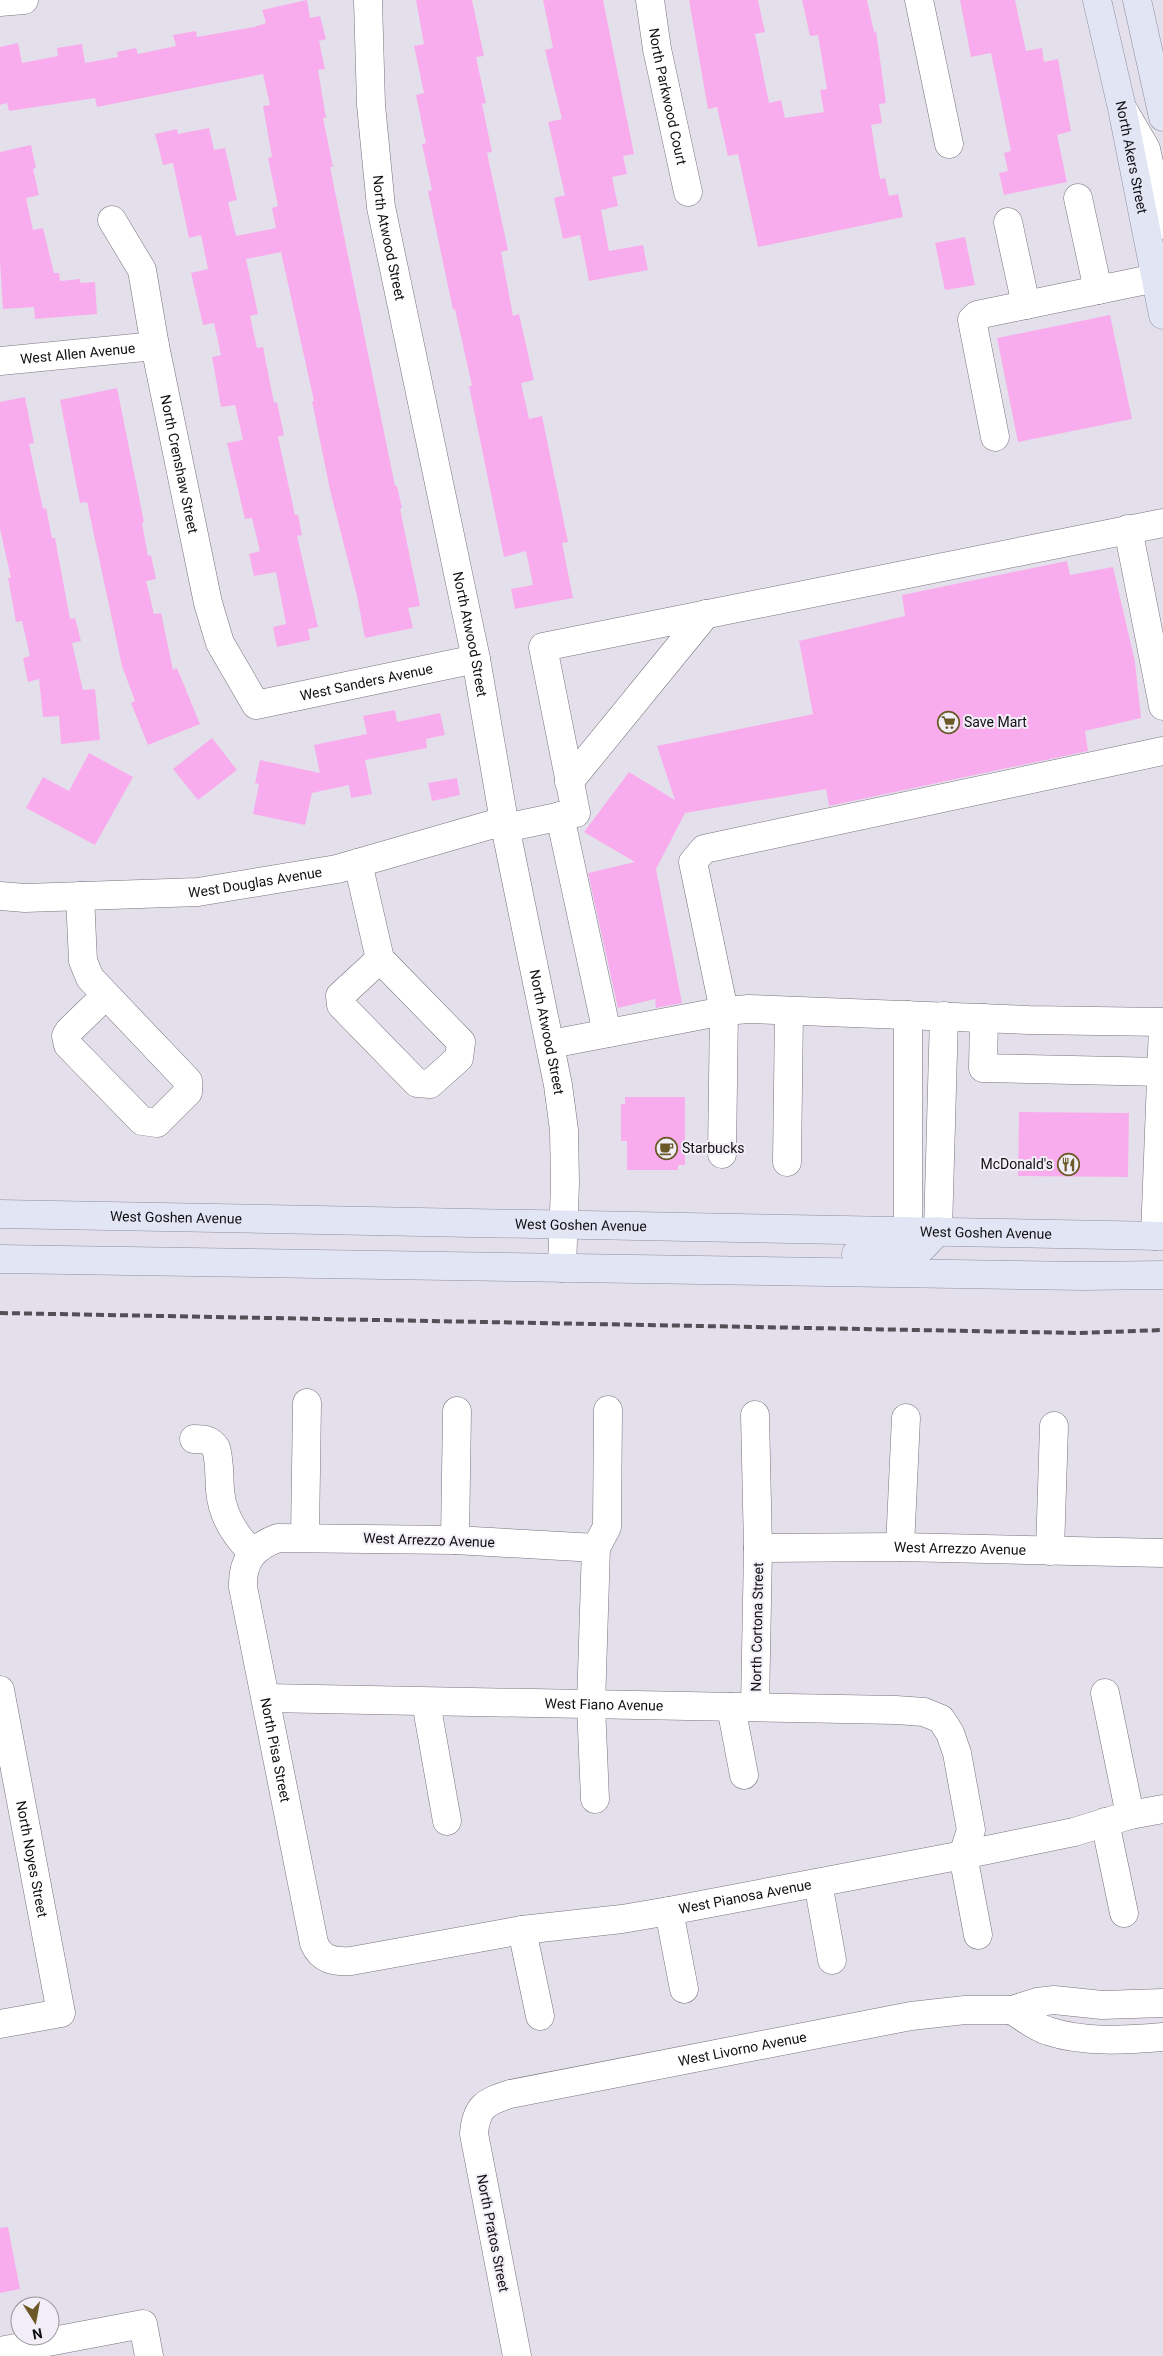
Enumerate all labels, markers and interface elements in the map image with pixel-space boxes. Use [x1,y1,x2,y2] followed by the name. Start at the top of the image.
[646,27,690,167] street label: North Parkwood Court
[1113,99,1151,215] street label: North Akers Street
[370,174,408,302] street label: North Atwood Street
[19,340,136,367] street label: West Allen Avenue
[157,393,202,535] street label: North Crenshaw Street
[450,570,490,698] street label: North Atwood Street
[298,660,434,704] street label: West Sanders Avenue
[936,710,960,734] supermarket icon: Save Mart
[964,714,1027,730] place label: Save Mart
[188,864,323,900] street label: West Douglas Avenue
[527,968,567,1096] street label: North Atwood Street
[654,1136,678,1160] cafe icon: Starbucks
[682,1140,744,1156] place label: Starbucks
[1057,1152,1081,1176] restaurant icon: McDonald's
[981,1156,1053,1172] place label: McDonald's
[110,1208,242,1227] street label: West Goshen Avenue
[515,1216,647,1234] street label: West Goshen Avenue
[920,1223,1052,1242] street label: West Goshen Avenue
[363,1530,495,1550] street label: West Arrezzo Avenue
[894,1539,1026,1558] street label: West Arrezzo Avenue
[748,1562,766,1692] street label: North Cortona Street
[544,1695,663,1714] street label: West Fiano Avenue
[257,1696,294,1804] street label: North Pisa Street
[13,1799,51,1919] street label: North Noyes Street
[677,1876,813,1917] street label: West Pianosa Avenue
[677,2028,808,2069] street label: West Livorno Avenue
[474,2173,512,2294] street label: North Pratos Street
[10,2296,60,2346] north arrow
[31,2325,44,2343] text: N

